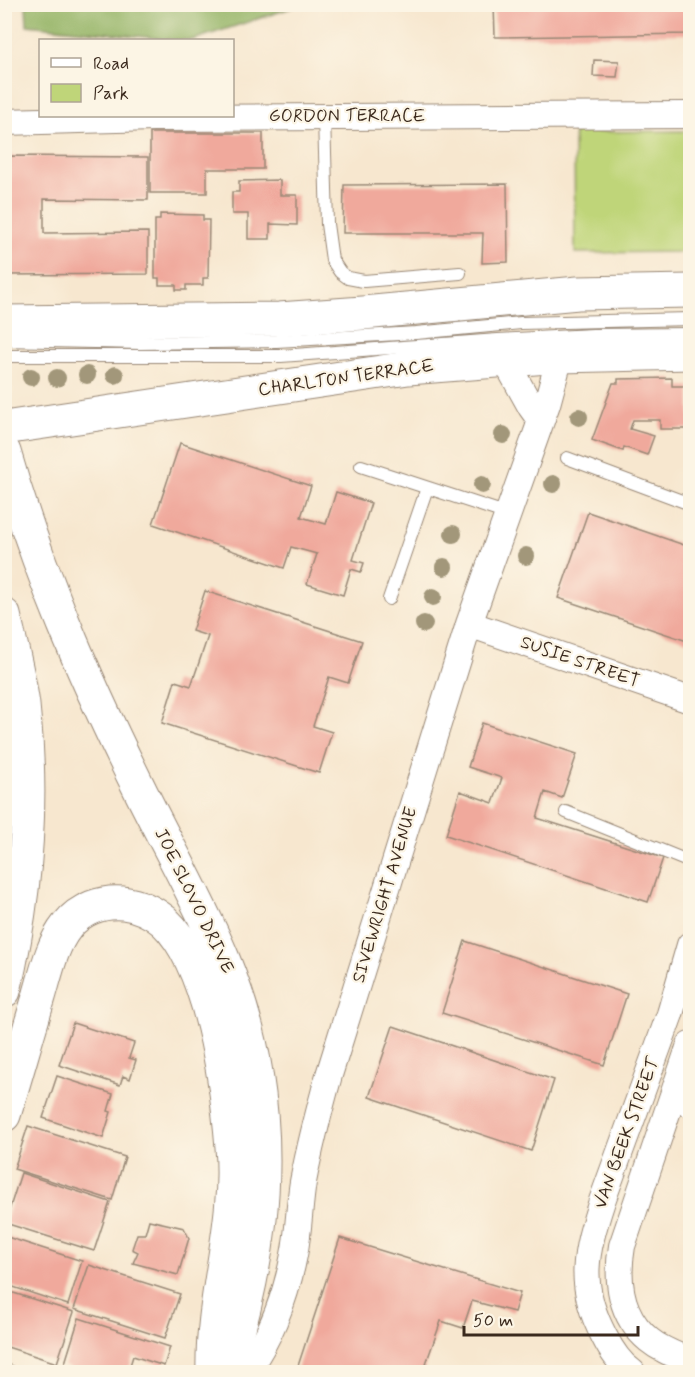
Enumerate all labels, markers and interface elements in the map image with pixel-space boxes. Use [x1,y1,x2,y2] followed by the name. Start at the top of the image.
[39,39,234,117] legend
[93,52,129,76] text: Road
[93,82,129,106] text: Park
[269,104,425,128] street label: GORDON TERRACE
[257,354,436,402] street label: CHARLTON TERRACE
[517,630,643,694] street label: SUSIE STREET
[347,804,423,986] street label: SIVEWRIGHT AVENUE
[149,825,239,977] street label: JOE SLOVO DRIVE
[588,1053,666,1212] street label: VAN BEEK STREET
[464,1299,638,1337] scale bar
[473,1309,513,1333] text: 50 m

